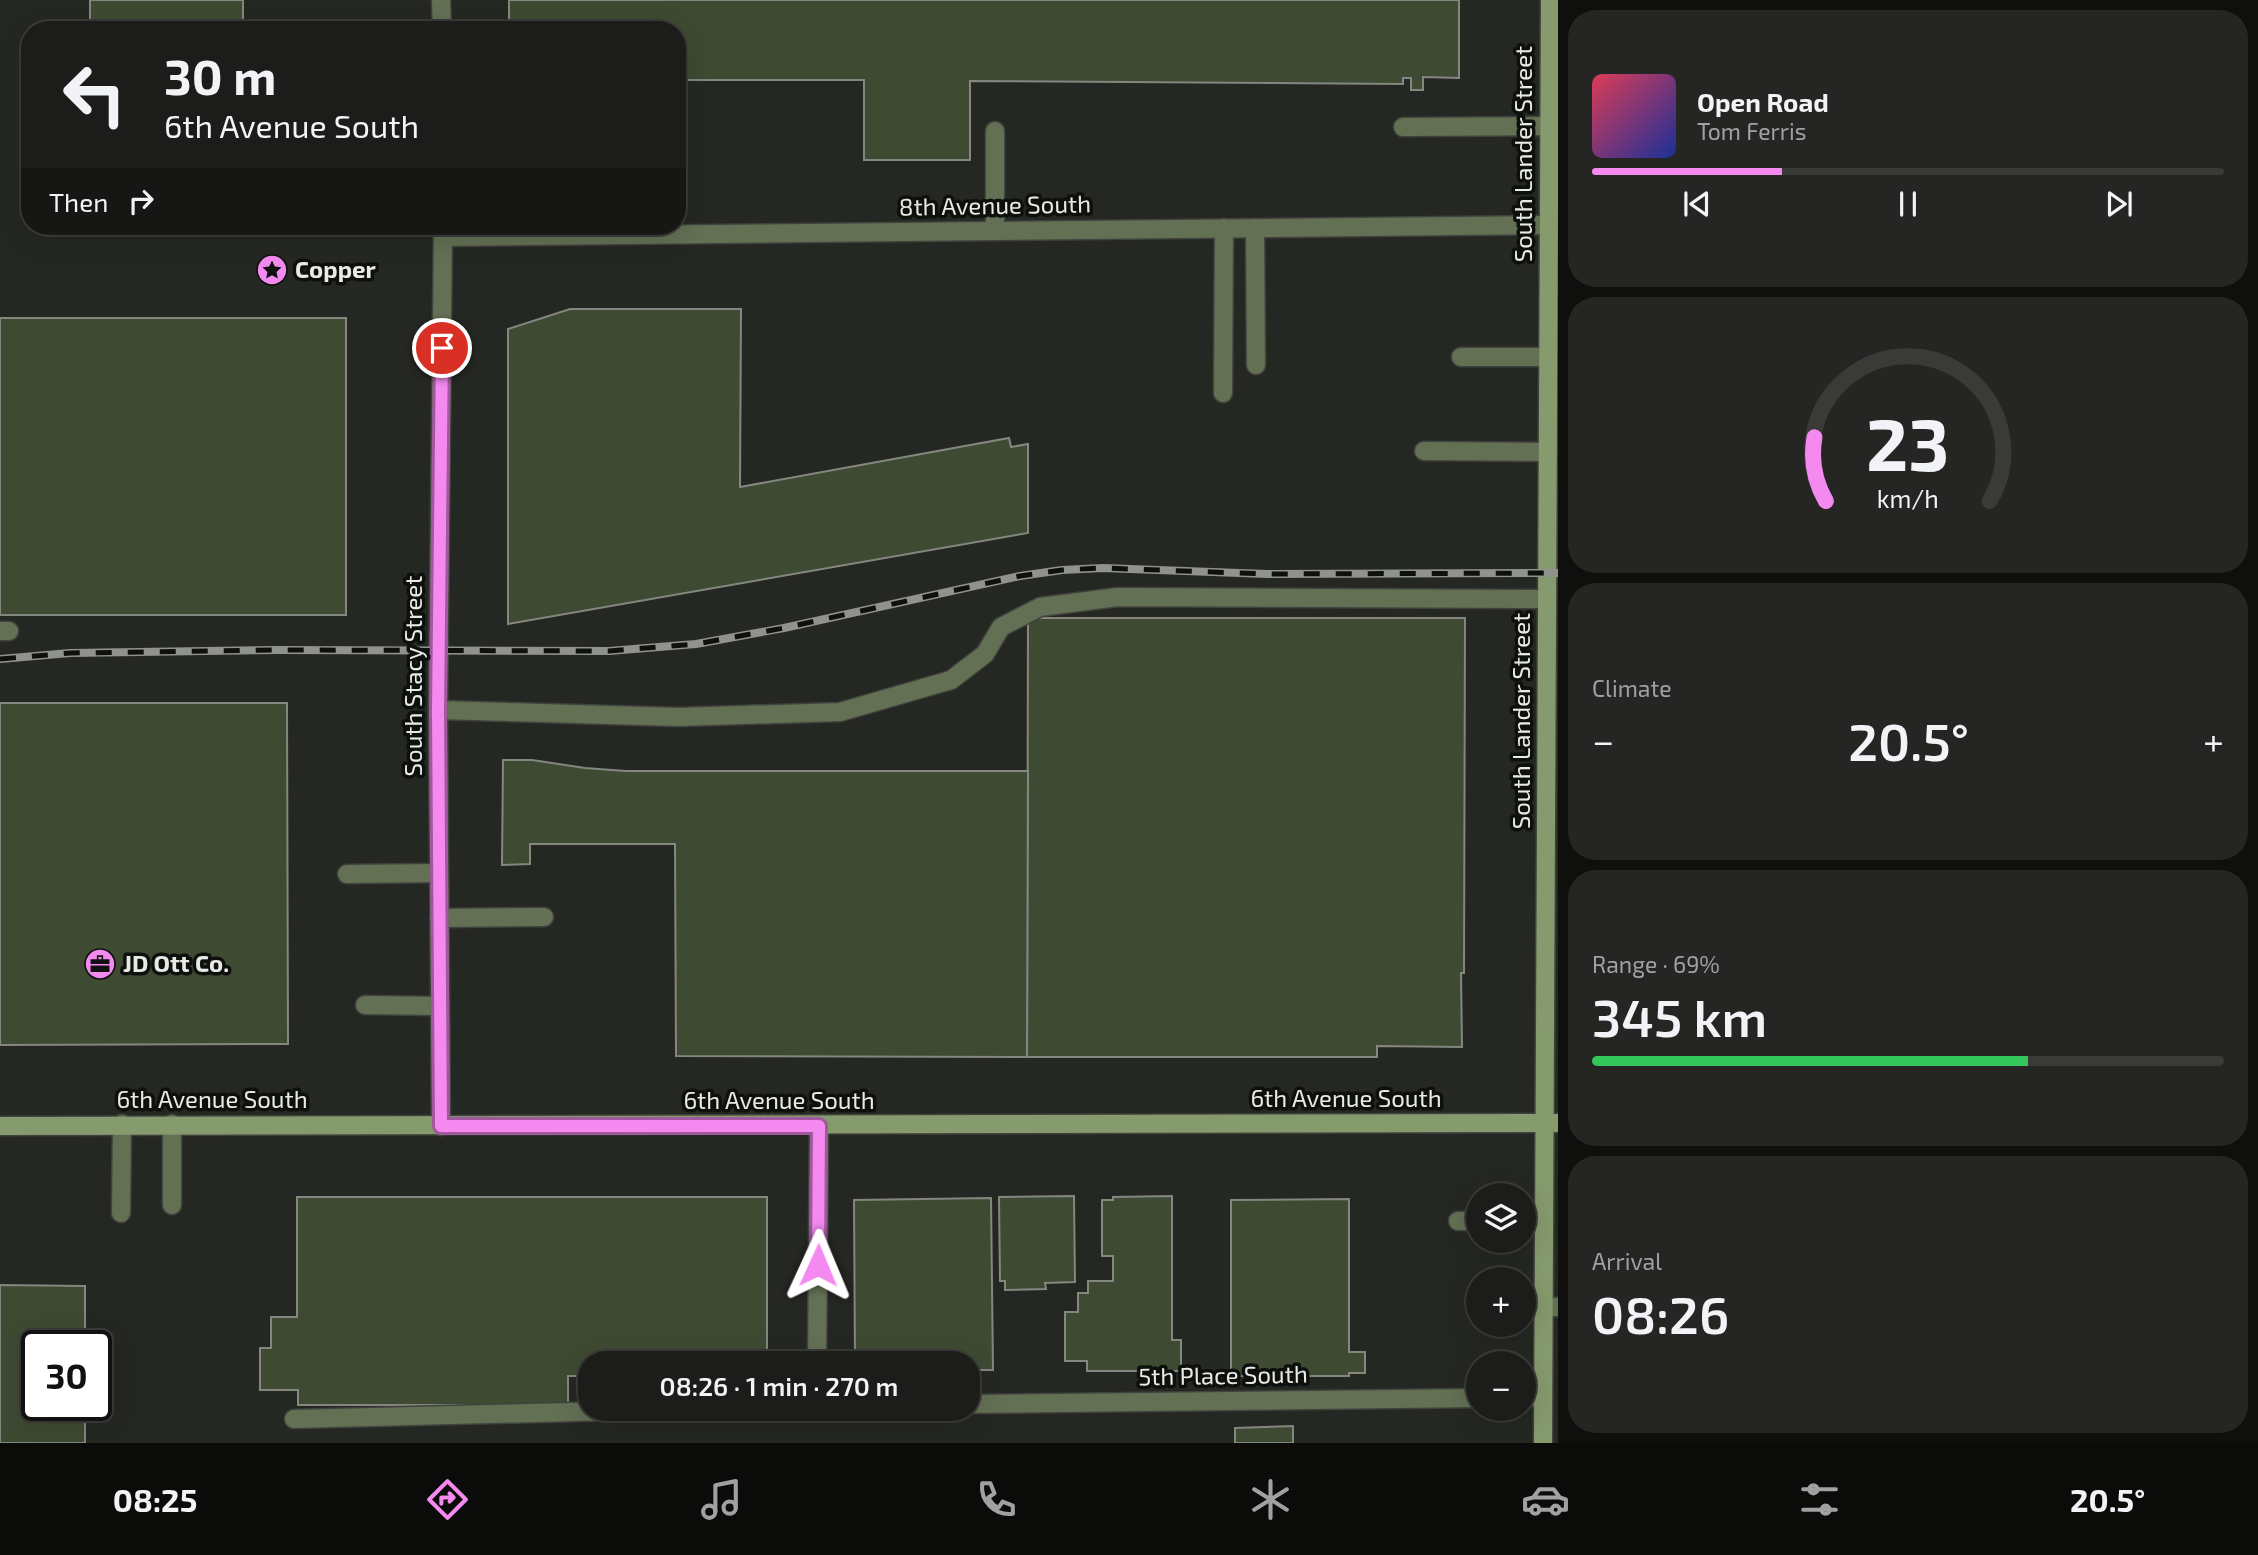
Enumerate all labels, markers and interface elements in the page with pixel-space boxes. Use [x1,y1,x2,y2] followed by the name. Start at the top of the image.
[164,46,276,105] text: 30 m
[1508,46,1537,262] street label: South Lander Street
[49,49,140,140] icon: left
[1697,86,1829,117] text: Open Road
[164,106,419,144] text: 6th Avenue South
[1697,117,1806,145] text: Tom Ferris
[122,182,160,220] icon: right
[1678,185,1716,223] icon: previous
[1889,185,1927,223] icon: pause
[2100,185,2138,223] icon: next
[49,186,108,217] text: Then
[899,188,1091,221] street label: 8th Avenue South
[255,253,289,287] place icon: Copper
[295,254,377,283] place label: Copper
[412,318,472,378] pin
[423,329,461,367] icon: arrive
[1866,398,1950,486] text: 23
[1877,483,1939,513] text: km/h
[398,576,427,776] street label: South Stacy Street
[1506,613,1535,829] street label: South Lander Street
[1592,674,1672,702] text: Climate
[1848,709,1969,771] text: 20.5°
[1592,717,1614,763] text: −
[2203,717,2224,763] text: +
[83,947,117,981] office icon: JD Ott Co.
[123,948,229,977] place label: JD Ott Co.
[1592,950,1720,978] text: Range · 69%
[1592,985,1767,1047] text: 345 km
[1250,1083,1442,1112] street label: 6th Avenue South
[116,1084,308,1113] street label: 6th Avenue South
[683,1085,875,1114] street label: 6th Avenue South
[1466,1183,1536,1421] map controls
[1466,1183,1536,1253] button: layers
[781,1228,855,1302] position arrow
[1592,1247,1662,1275] text: Arrival
[1466,1267,1536,1337] button: +
[1592,1282,1729,1344] text: 08:26
[21,1330,112,1421] speed limit sign: 30
[1466,1351,1536,1421] button: −
[1138,1359,1308,1390] street label: 5th Place South
[660,1370,898,1401] text: 08:26 · 1 min · 270 m
[423,1475,472,1524] icon: directions
[697,1475,746,1524] icon: music
[972,1475,1021,1524] icon: phone
[1246,1475,1295,1524] icon: climate
[1521,1475,1570,1524] icon: car
[1795,1475,1844,1524] icon: filters
[113,1480,197,1518] text: 08:25
[2070,1480,2145,1518] text: 20.5°

